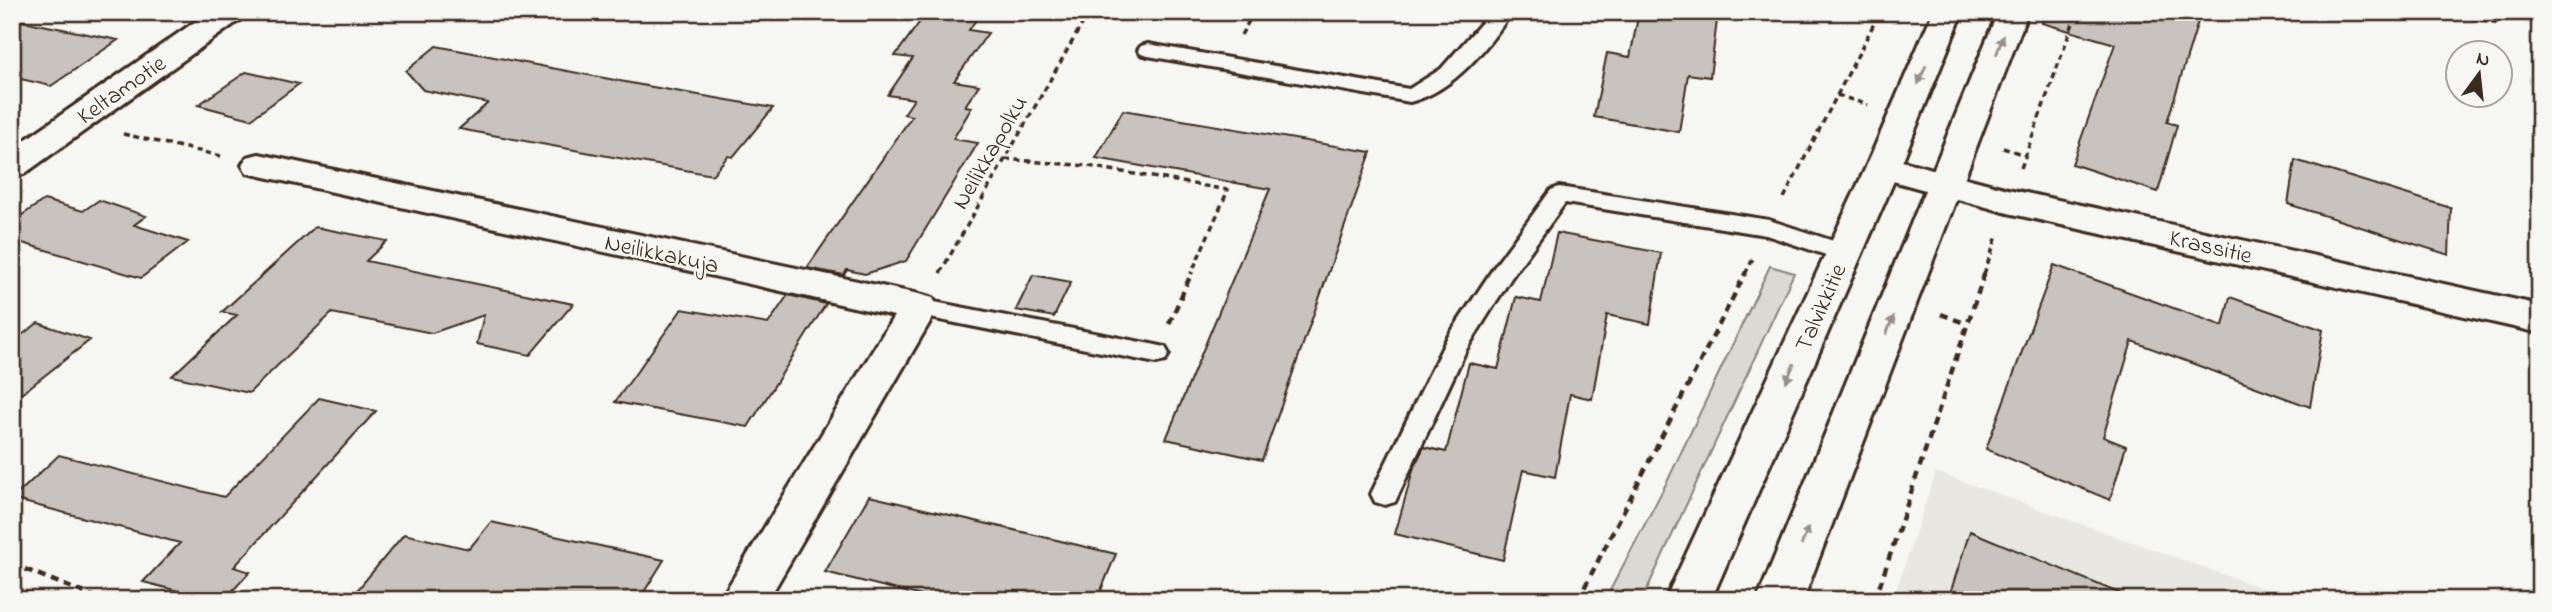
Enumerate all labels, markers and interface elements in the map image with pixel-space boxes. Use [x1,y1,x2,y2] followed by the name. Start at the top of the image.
[1995,35,2006,56] one-way arrow
[2444,38,2514,108] north arrow
[2473,45,2493,75] text: N
[71,47,174,135] street label: Keltamotie
[1916,65,1928,85] one-way arrow
[944,90,1038,217] street label: Neilikkapolku
[2166,222,2255,275] street label: Krassitie
[601,226,722,285] street label: Neilikkakuja
[1787,258,1857,358] street label: Talvikkitie
[1885,315,1896,336] one-way arrow
[1784,363,1796,383] one-way arrow
[1800,526,1811,547] one-way arrow

